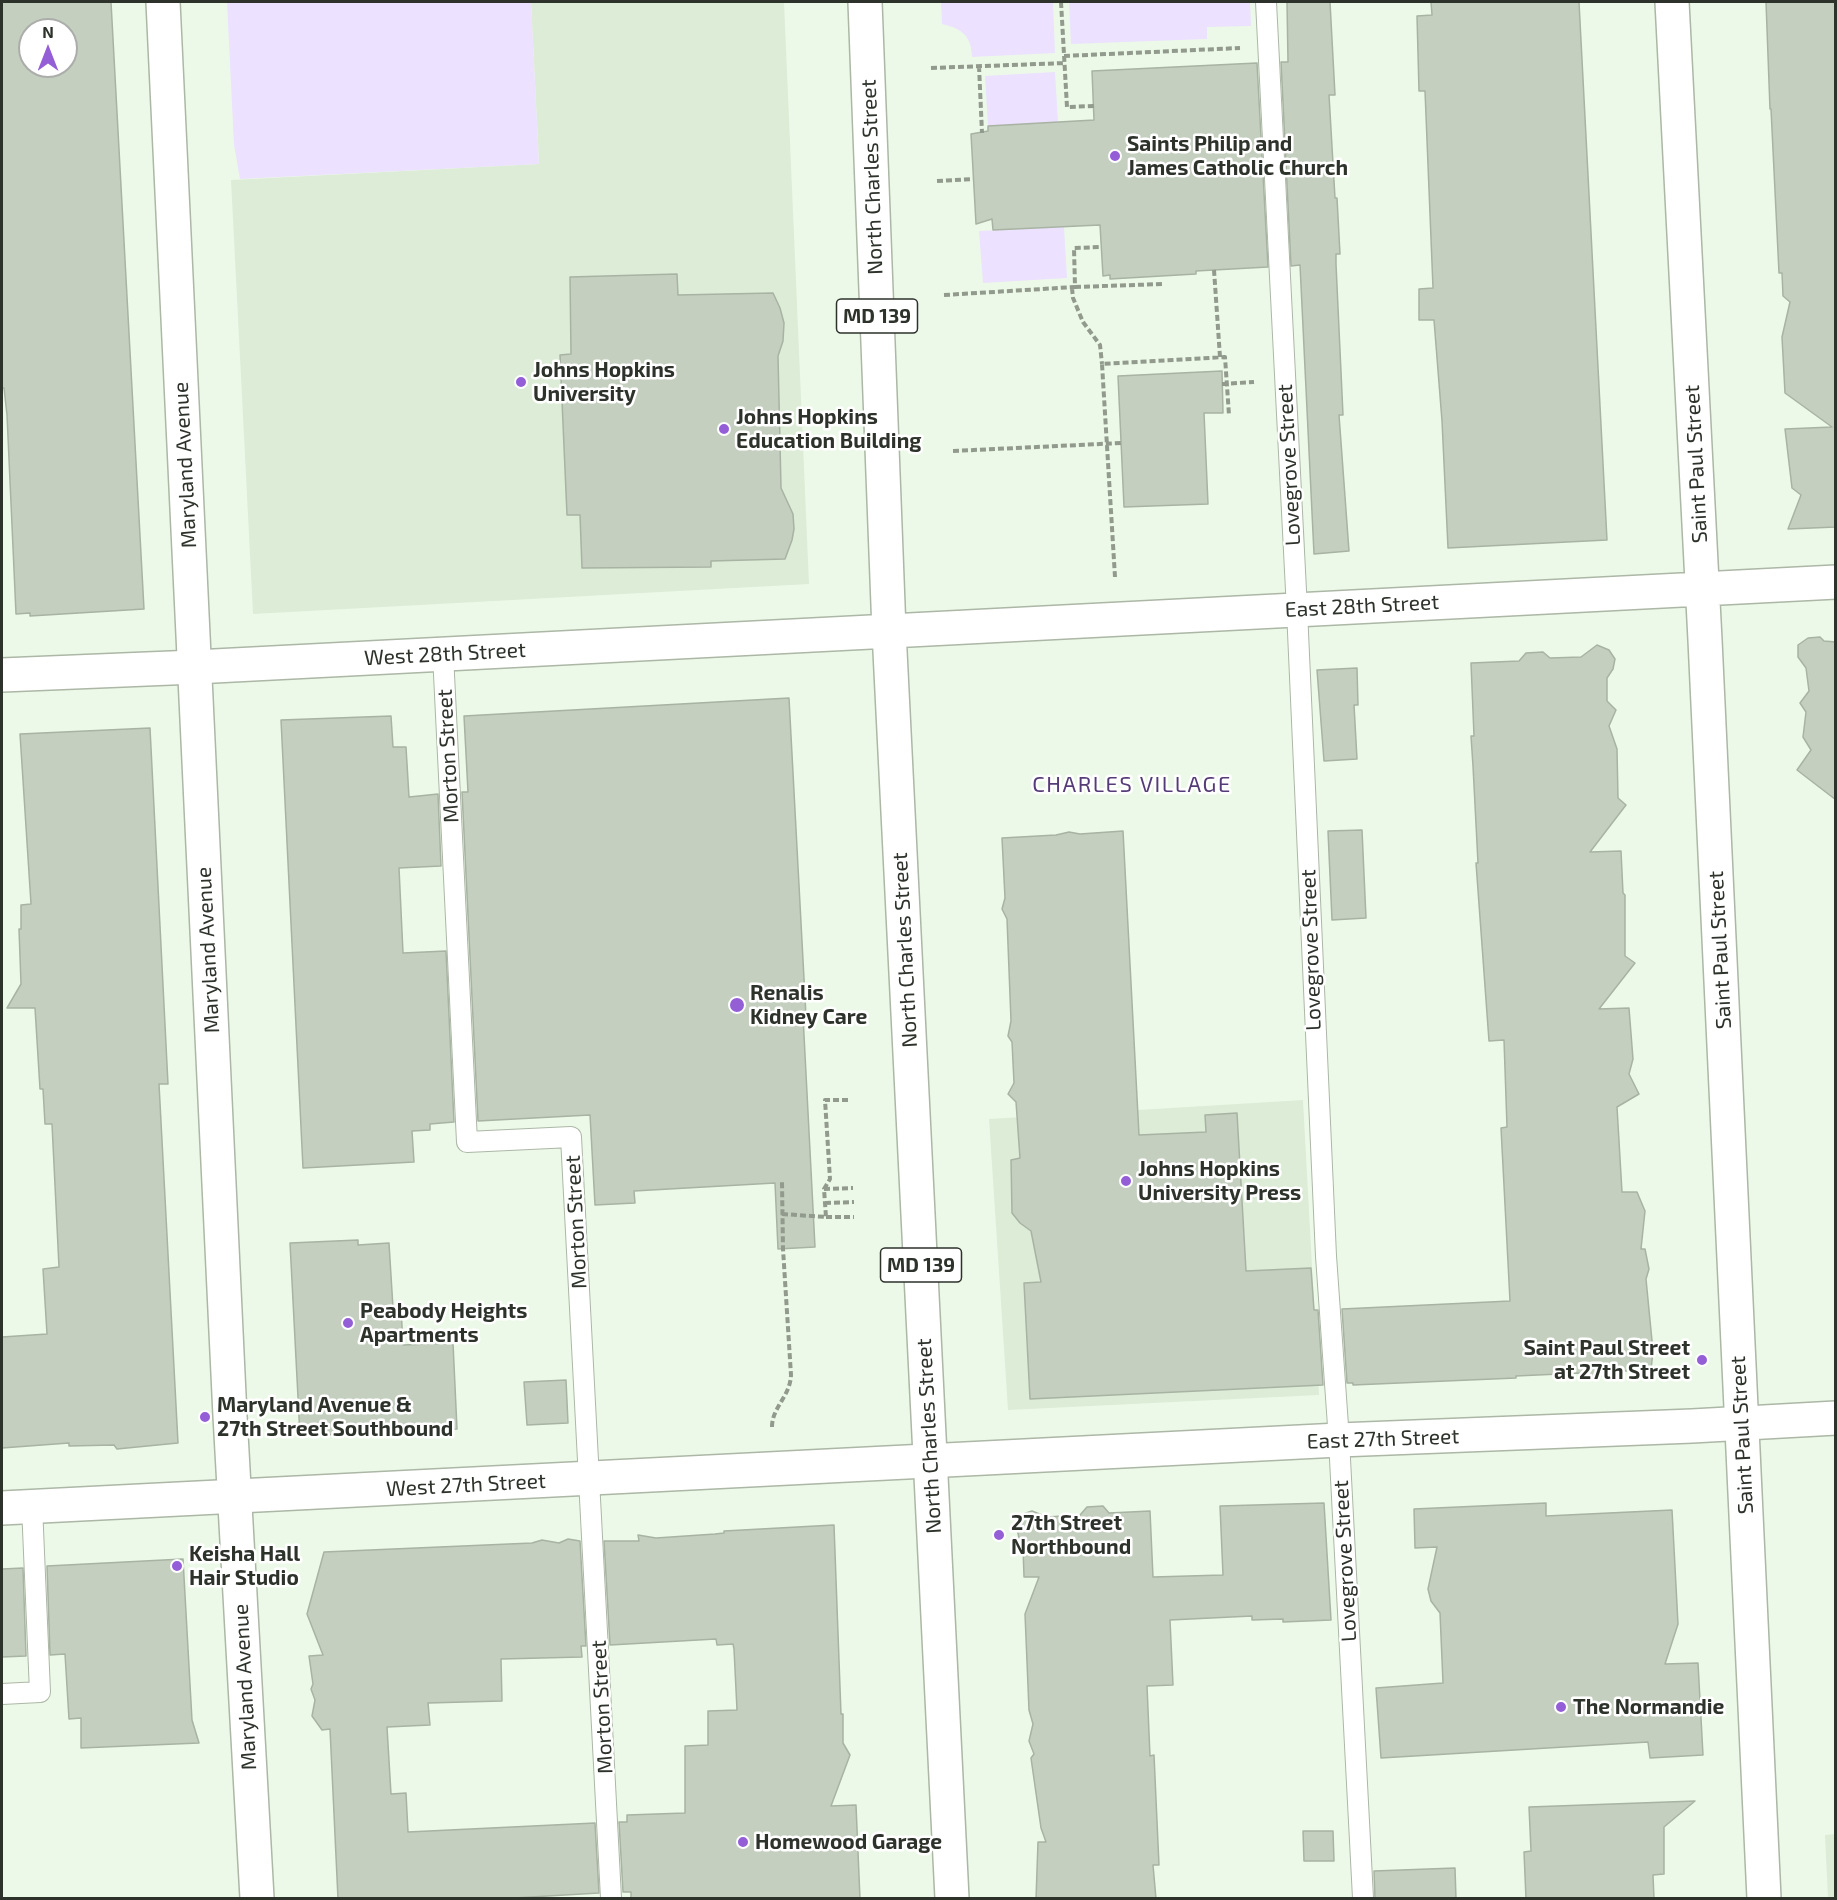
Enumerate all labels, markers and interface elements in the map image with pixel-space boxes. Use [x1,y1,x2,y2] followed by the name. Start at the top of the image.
[18,18,78,78] north arrow
[42,22,54,41] text: N
[856,79,888,275] street label: North Charles Street
[1127,131,1348,181] place label: Saints Philip and James Catholic Church
[1108,149,1122,163] marker: Saints Philip and James Catholic Church
[836,299,918,333] road number: MD 139
[533,357,675,407] place label: Johns Hopkins University
[514,375,528,389] marker: Johns Hopkins University
[168,381,202,549] street label: Maryland Avenue
[1272,384,1306,546] street label: Lovegrove Street
[1679,384,1713,544] street label: Saint Paul Street
[736,404,921,454] place label: Johns Hopkins Education Building
[717,422,731,436] marker: Johns Hopkins Education Building
[1284,589,1440,623] street label: East 28th Street
[363,637,527,671] street label: West 28th Street
[432,688,464,824] street label: Morton Street
[1032,772,1232,798] district label: CHARLES VILLAGE
[887,852,923,1048] street label: North Charles Street
[191,866,225,1034] street label: Maryland Avenue
[1296,869,1326,1031] street label: Lovegrove Street
[1703,870,1737,1030] street label: Saint Paul Street
[750,980,867,1030] place label: Renalis Kidney Care
[728,996,746,1014] marker: Renalis Kidney Care
[560,1154,592,1290] street label: Morton Street
[1138,1156,1301,1206] place label: Johns Hopkins University Press
[1119,1174,1133,1188] marker: Johns Hopkins University Press
[880,1248,962,1282] road number: MD 139
[360,1298,527,1348] place label: Peabody Heights Apartments
[341,1316,355,1330] marker: Peabody Heights Apartments
[1523,1335,1690,1385] place label: Saint Paul Street at 27th Street
[911,1338,947,1534] street label: North Charles Street
[1695,1353,1709,1367] marker: Saint Paul Street at 27th Street
[1725,1355,1759,1515] street label: Saint Paul Street
[217,1392,453,1442] place label: Maryland Avenue & 27th Street Southbound
[198,1410,212,1424] marker: Maryland Avenue & 27th Street Southbound
[1306,1424,1460,1454] street label: East 27th Street
[385,1468,547,1502] street label: West 27th Street
[1328,1480,1362,1642] street label: Lovegrove Street
[1011,1510,1131,1560] place label: 27th Street Northbound
[992,1528,1006,1542] marker: 27th Street Northbound
[189,1541,300,1591] place label: Keisha Hall Hair Studio
[170,1559,184,1573] marker: Keisha Hall Hair Studio
[228,1603,262,1771] street label: Maryland Avenue
[586,1639,618,1775] street label: Morton Street
[1573,1694,1724,1720] place label: The Normandie
[1554,1700,1568,1714] marker: The Normandie
[755,1829,942,1855] place label: Homewood Garage
[736,1835,750,1849] marker: Homewood Garage

